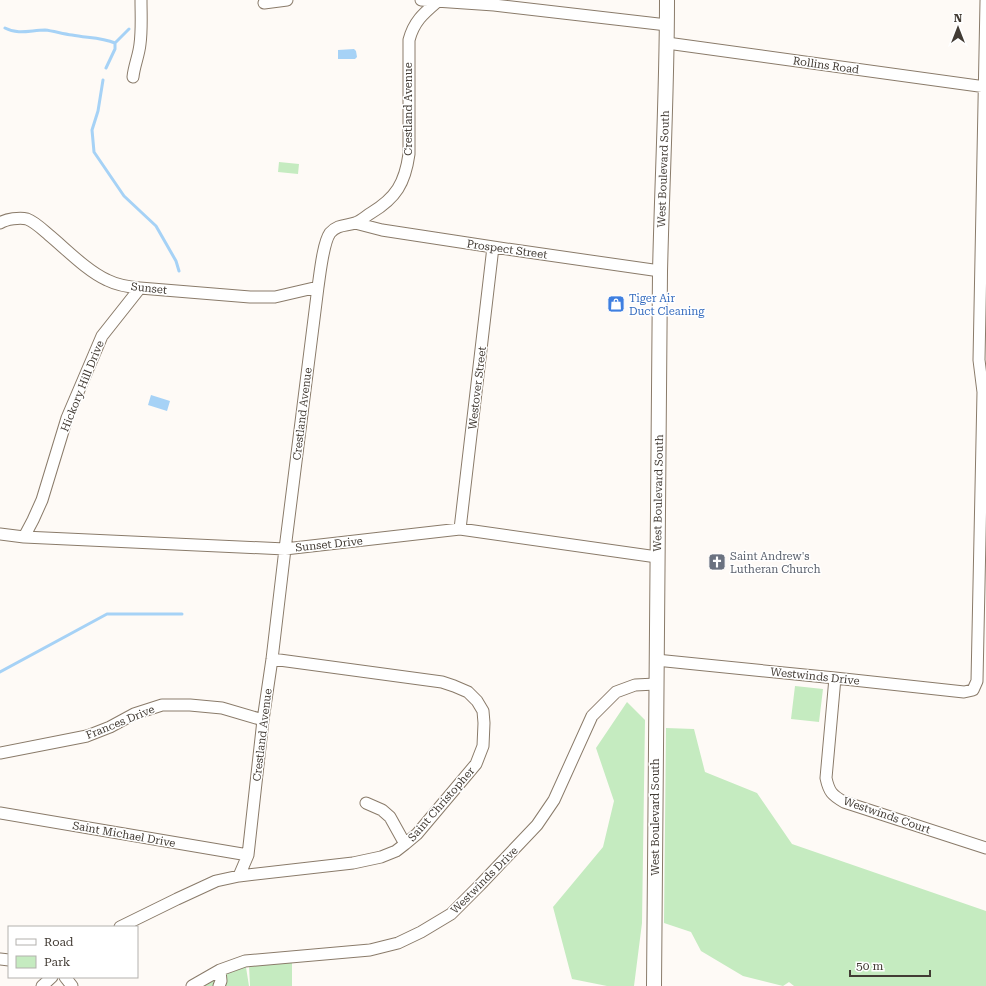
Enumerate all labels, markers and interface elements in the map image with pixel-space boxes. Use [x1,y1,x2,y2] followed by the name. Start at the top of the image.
[938,8,978,48] north arrow
[954,12,963,25] text: N
[792,54,860,77] street label: Rollins Road
[402,62,415,156] street label: Crestland Avenue
[655,110,672,228] street label: West Boulevard South
[466,237,548,262] street label: Prospect Street
[130,280,168,297] street label: Sunset
[629,292,705,318] place label: Tiger Air Duct Cleaning
[606,294,626,314] shop icon: Tiger Air Duct Cleaning
[58,339,107,434] street label: Hickory Hill Drive
[466,346,489,430] street label: Westover Street
[290,367,315,461] street label: Crestland Avenue
[651,434,666,552] street label: West Boulevard South
[295,534,363,554] street label: Sunset Drive
[730,550,821,576] place label: Saint Andrew's Lutheran Church
[707,552,727,572] church icon: Saint Andrew's Lutheran Church
[770,665,860,688] street label: Westwinds Drive
[250,688,275,782] street label: Crestland Avenue
[84,703,156,742] street label: Frances Drive
[649,758,662,876] street label: West Boulevard South
[406,764,478,844] street label: Saint Christopher
[842,794,932,836] street label: Westwinds Court
[71,819,176,850] street label: Saint Michael Drive
[448,844,521,917] street label: Westwinds Drive
[8,926,138,978] legend
[44,935,74,949] text: Road
[850,952,930,978] scale bar
[44,955,71,969] text: Park
[856,959,883,973] text: 50 m

